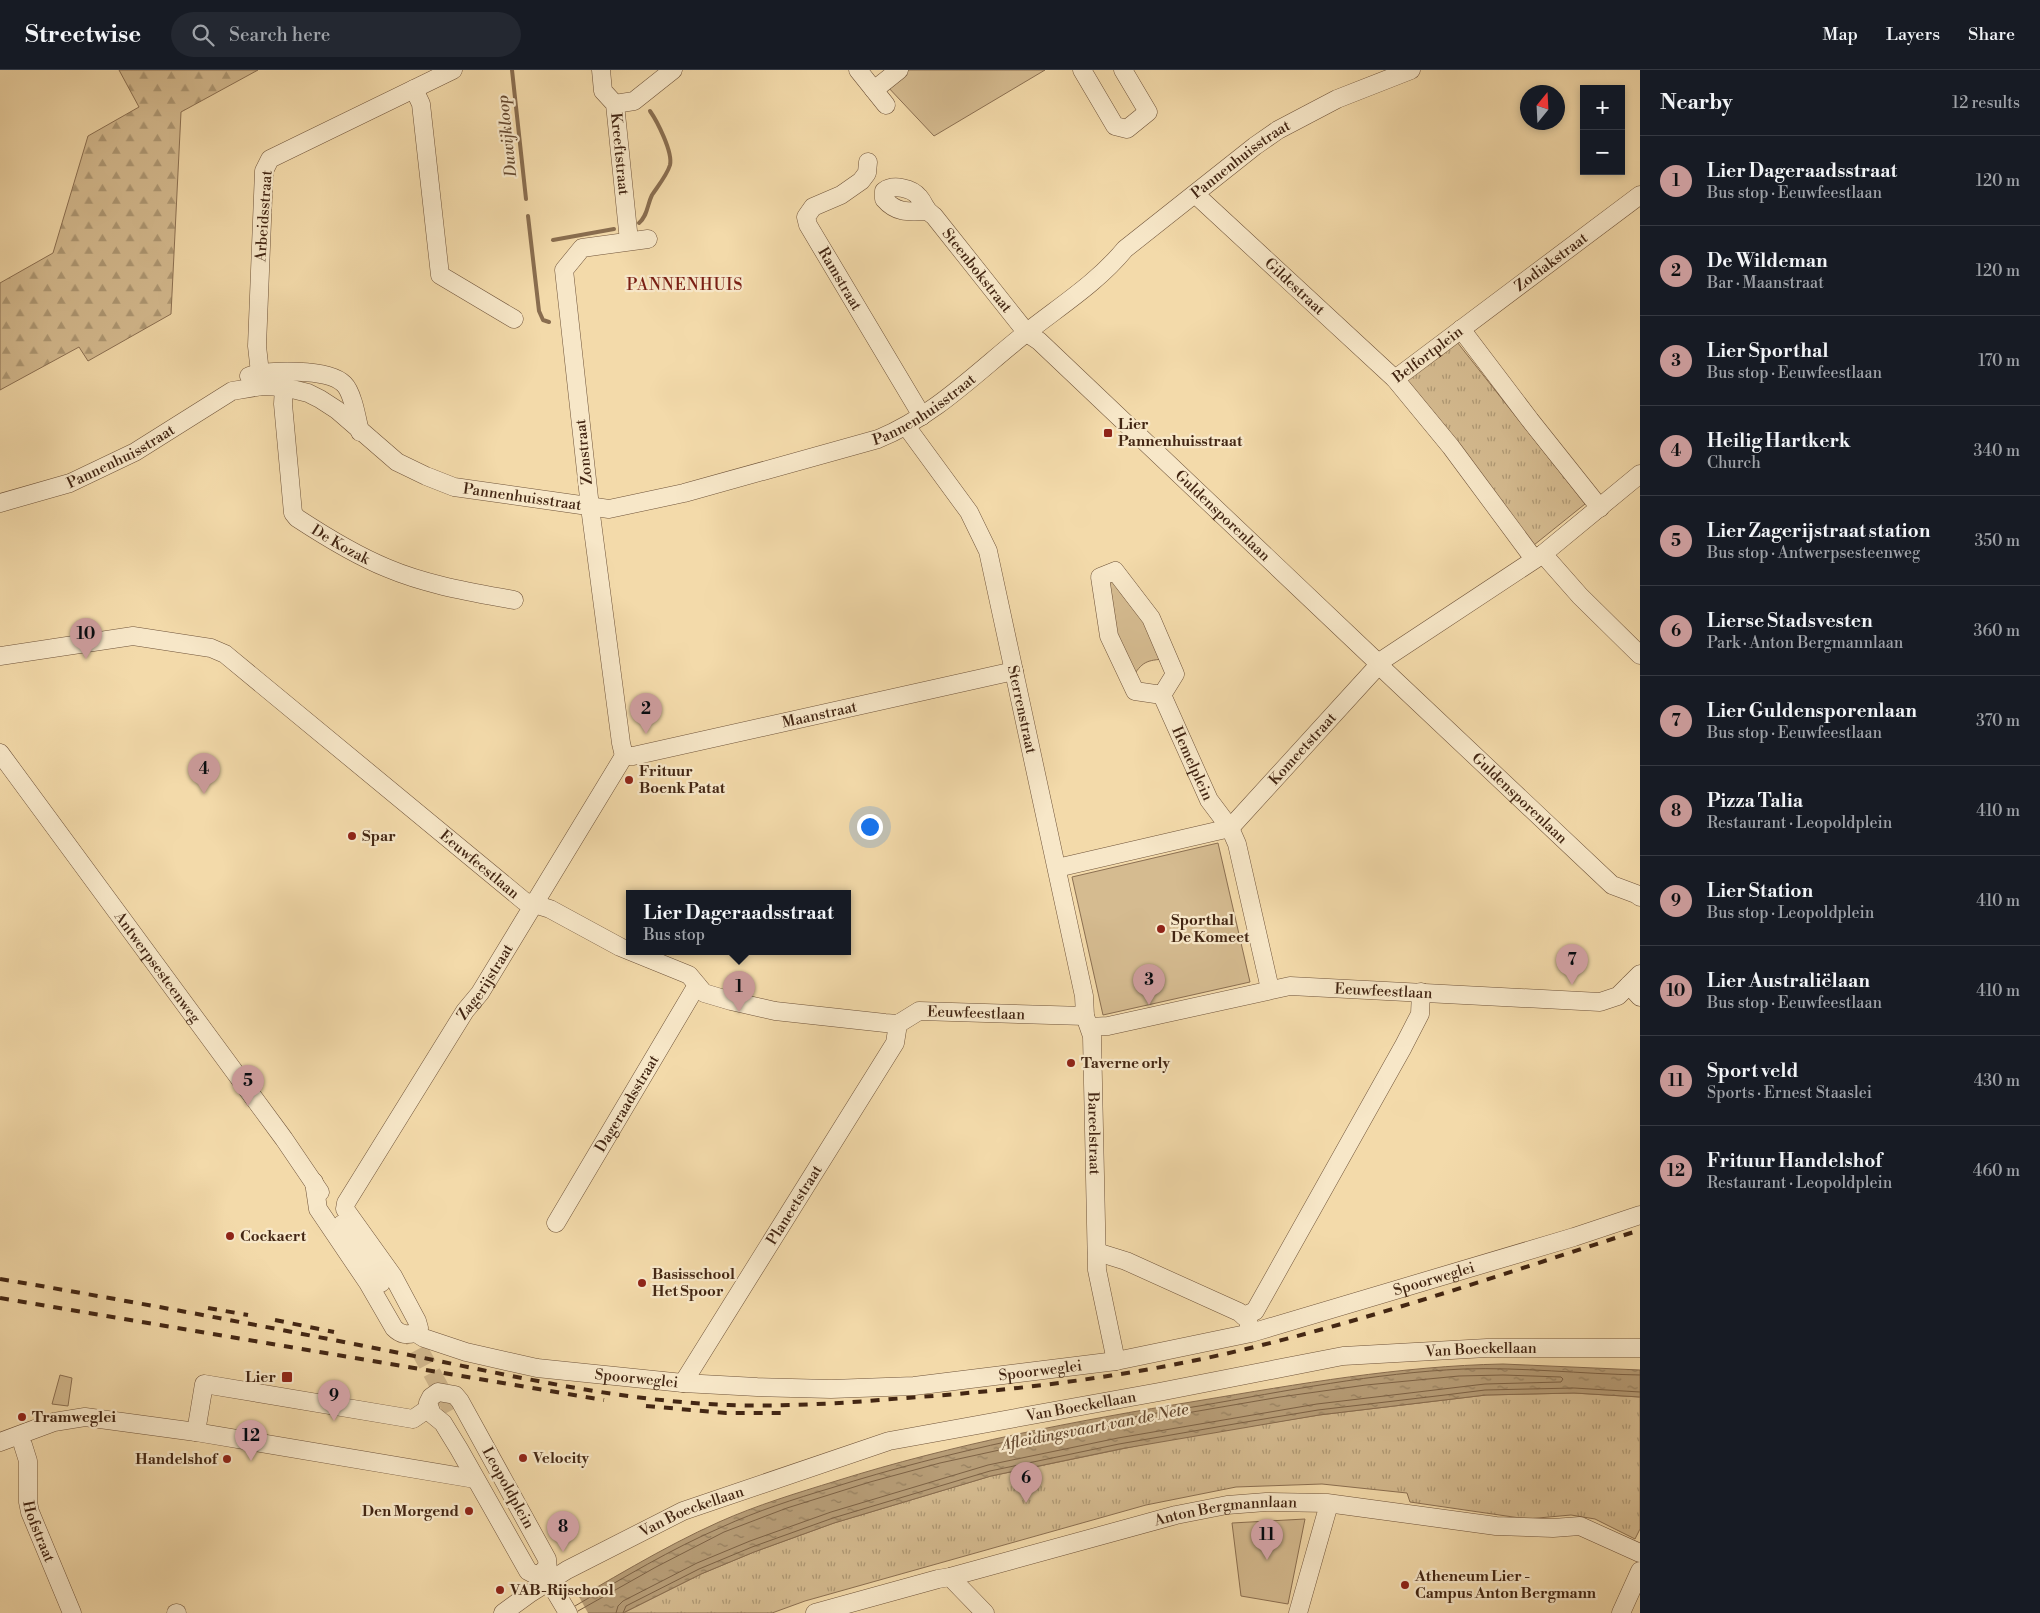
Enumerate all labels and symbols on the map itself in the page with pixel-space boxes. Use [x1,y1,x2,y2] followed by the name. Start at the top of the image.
[1520,85,1565,130] north arrow
[493,94,521,179] water label: Duwijkloop
[606,112,634,197] street label: Kreeftstraat
[1187,116,1294,203] street label: Pannenhuisstraat
[251,169,277,263] street label: Arbeidsstraat
[938,224,1017,317] street label: Steenbokstraat
[1511,228,1592,296] street label: Zodiakstraat
[814,244,867,314] street label: Ramstraat
[1261,254,1330,319] street label: Gildestraat
[626,275,744,295] district label: PANNENHUIS
[1388,322,1467,387] street label: Belfortplein
[870,369,980,450] street label: Pannenhuisstraat
[1118,415,1243,451] place label: Lier Pannenhuisstraat
[571,417,597,486] street label: Zonstraat
[64,420,179,493] street label: Pannenhuisstraat
[1102,427,1114,439] marker: Lier Pannenhuisstraat
[1171,466,1274,565] street label: Guldensporenlaan
[462,479,584,515] street label: Pannenhuisstraat
[308,520,374,569] street label: De Kozak
[70,618,102,659] pin: 10
[1003,663,1041,756] street label: Sterrenstraat
[630,693,662,734] pin: 2
[780,697,859,732] street label: Maanstraat
[1264,708,1341,789] street label: Komeetstraat
[1168,723,1218,804] street label: Hemelplein
[1468,748,1572,848] street label: Guldensporenlaan
[188,753,220,794] pin: 4
[639,762,726,798] place label: Frituur Boenk Patat
[623,774,635,786] marker: Frituur Boenk Patat
[857,814,883,840] your location
[436,826,524,903] street label: Eeuwfeestlaan
[362,827,396,846] place label: Spar
[346,830,358,842] marker: Spar
[110,907,205,1027] street label: Antwerpsesteenweg
[1171,911,1250,947] place label: Sporthal De Komeet
[1155,923,1167,935] marker: Sporthal De Komeet
[452,940,518,1023] street label: Zagerijstraat
[1556,944,1588,985] pin: 7
[1133,964,1165,1005] pin: 3
[723,971,755,1012] pin: 1
[1334,979,1433,1003] street label: Eeuwfeestlaan
[927,1002,1025,1024] street label: Eeuwfeestlaan
[591,1051,663,1156] street label: Dageraadsstraat
[1081,1054,1170,1073] place label: Taverne orly
[1065,1057,1077,1069] marker: Taverne orly
[232,1065,264,1106] pin: 5
[1084,1091,1104,1176] street label: Bareelstraat
[762,1161,827,1248] street label: Planeetstraat
[240,1227,307,1246] place label: Cockaert
[224,1230,236,1242] marker: Cockaert
[1391,1258,1477,1300] street label: Spoorweglei
[652,1265,735,1301] place label: Basisschool Het Spoor
[636,1277,648,1289] marker: Basisschool Het Spoor
[1424,1338,1537,1361] street label: Van Boeckellaan
[997,1356,1083,1385] street label: Spoorweglei
[594,1364,679,1392] street label: Spoorweglei
[245,1368,276,1387] place label: Lier
[280,1370,294,1384] marker: Lier
[318,1380,350,1421] pin: 9
[1023,1387,1138,1426] street label: Van Boeckellaan
[998,1399,1191,1455] water label: Afleidingsvaart van de Nete
[32,1408,116,1427] place label: Tramweglei
[16,1411,28,1423] marker: Tramweglei
[235,1420,267,1461] pin: 12
[478,1444,538,1532] street label: Leopoldplein
[532,1449,590,1468] place label: Velocity
[135,1450,219,1469] place label: Handelshof
[517,1452,529,1464] marker: Velocity
[221,1453,233,1465] marker: Handelshof
[1010,1462,1042,1503] pin: 6
[635,1482,746,1542] street label: Van Boeckellaan
[1151,1492,1297,1530] street label: Anton Bergmannlaan
[18,1499,60,1566] street label: Hofstraat
[362,1502,460,1521] place label: Den Morgend
[463,1505,475,1517] marker: Den Morgend
[547,1511,579,1552] pin: 8
[1251,1519,1283,1560] pin: 11
[1414,1567,1597,1603] place label: Atheneum Lier - Campus Anton Bergmann
[1399,1579,1411,1591] marker: Atheneum Lier - Campus Anton Bergmann
[509,1581,614,1600] place label: VAB-Rijschool
[494,1584,506,1596] marker: VAB-Rijschool

